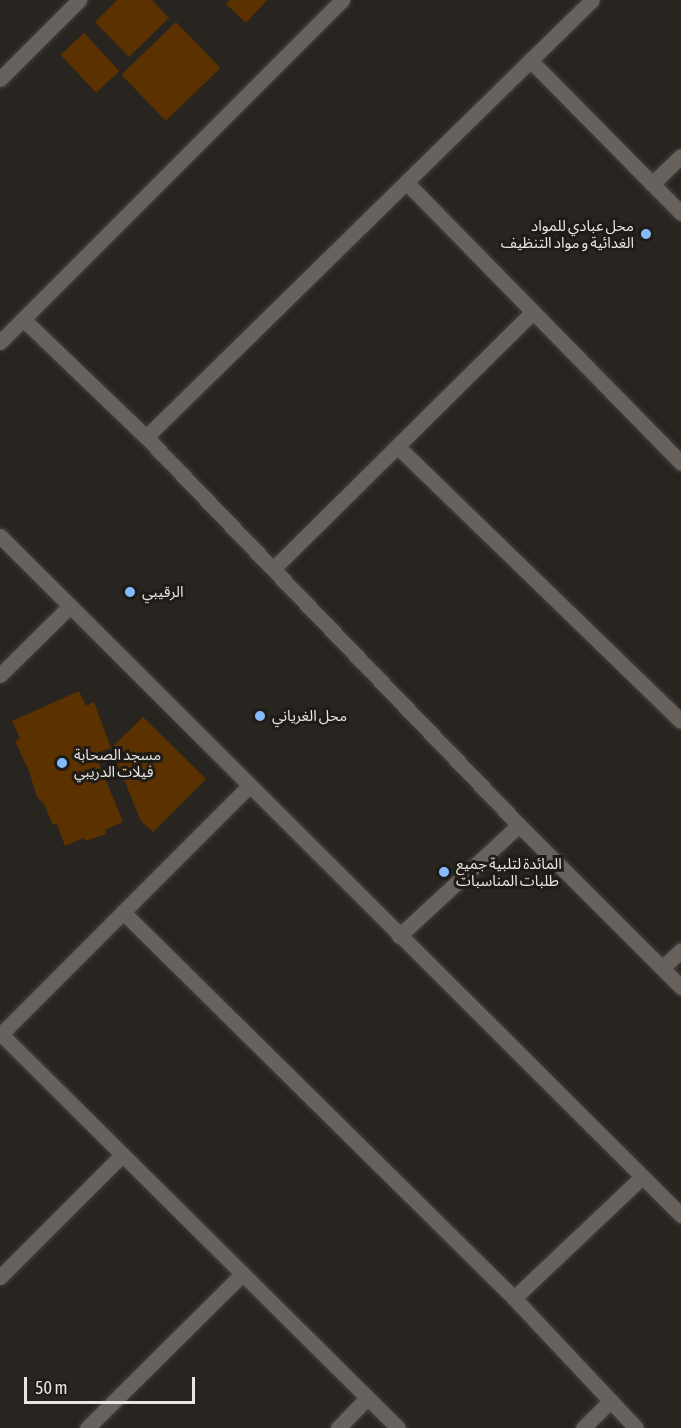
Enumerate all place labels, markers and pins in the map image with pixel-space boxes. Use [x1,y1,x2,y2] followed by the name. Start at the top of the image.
[501,216,634,251] place label: محل عبادي للمواد الغدائية و مواد التنظيف
[639,227,653,241] marker: محل عبادي للمواد الغدائية و مواد التنظيف
[142,583,183,601] place label: الرقيبي
[123,585,137,599] marker: الرقيبي
[272,707,347,725] place label: محل الغرياني
[253,709,267,723] marker: محل الغرياني
[74,745,161,780] place label: مسجد الصحابة فيلات الدريبي
[55,756,69,770] marker: مسجد الصحابة فيلات الدريبي
[456,854,562,889] place label: المائدة لتلبية جميع طلبات المناسبات
[437,865,451,879] marker: المائدة لتلبية جميع طلبات المناسبات

